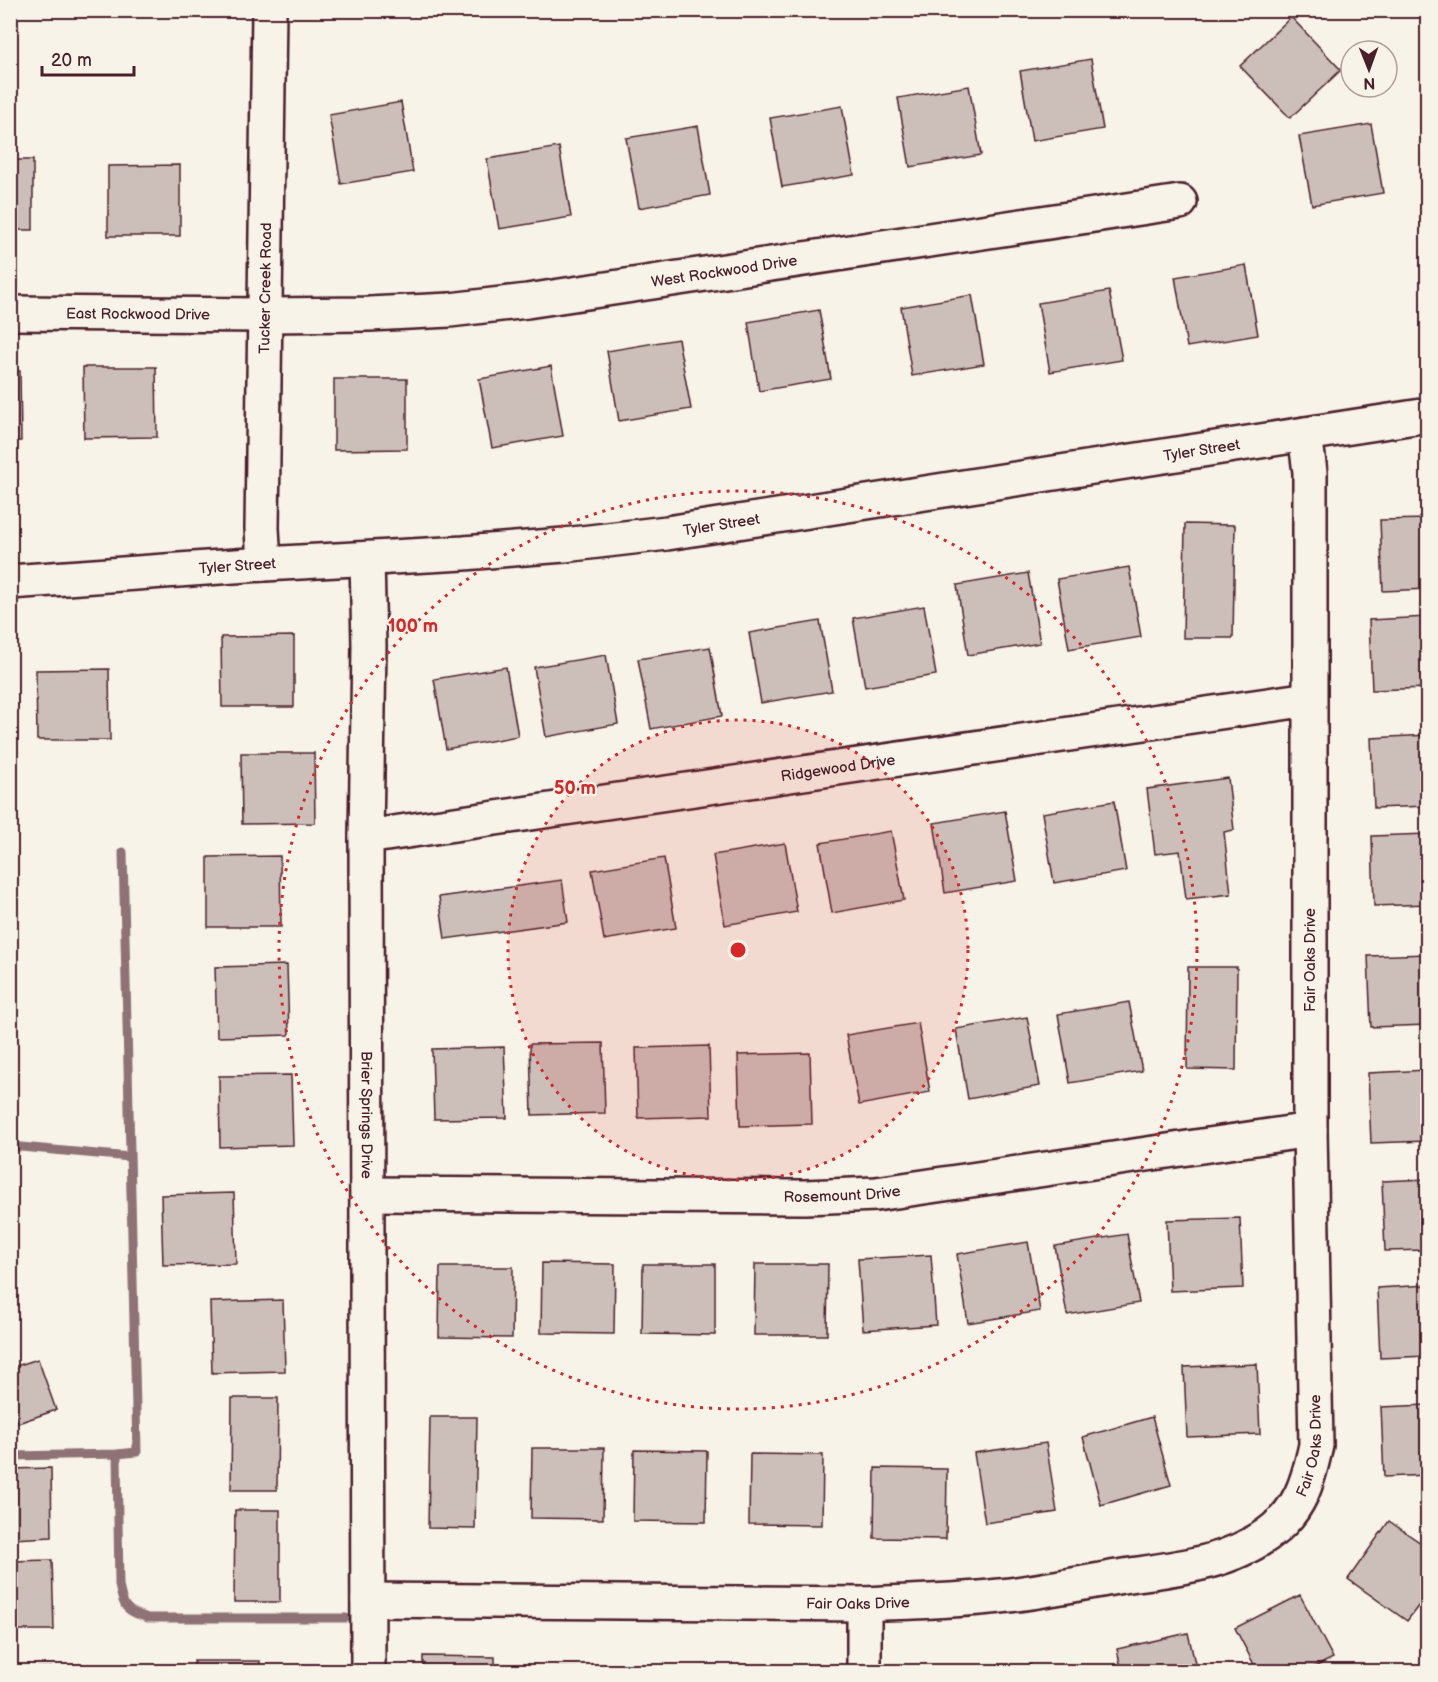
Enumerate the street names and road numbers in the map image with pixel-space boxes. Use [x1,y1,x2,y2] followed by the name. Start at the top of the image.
[255,222,276,354] street label: Tucker Creek Road
[650,251,798,292] street label: West Rockwood Drive
[66,304,210,324] street label: East Rockwood Drive
[1162,435,1242,465] street label: Tyler Street
[682,509,761,540] street label: Tyler Street
[198,554,277,578] street label: Tyler Street
[780,750,897,786] street label: Ridgewood Drive
[1301,908,1320,1012] street label: Fair Oaks Drive
[357,1051,376,1179] street label: Brier Springs Drive
[783,1181,902,1207] street label: Rosemount Drive
[1292,1394,1326,1500] street label: Fair Oaks Drive
[806,1593,910,1614] street label: Fair Oaks Drive

